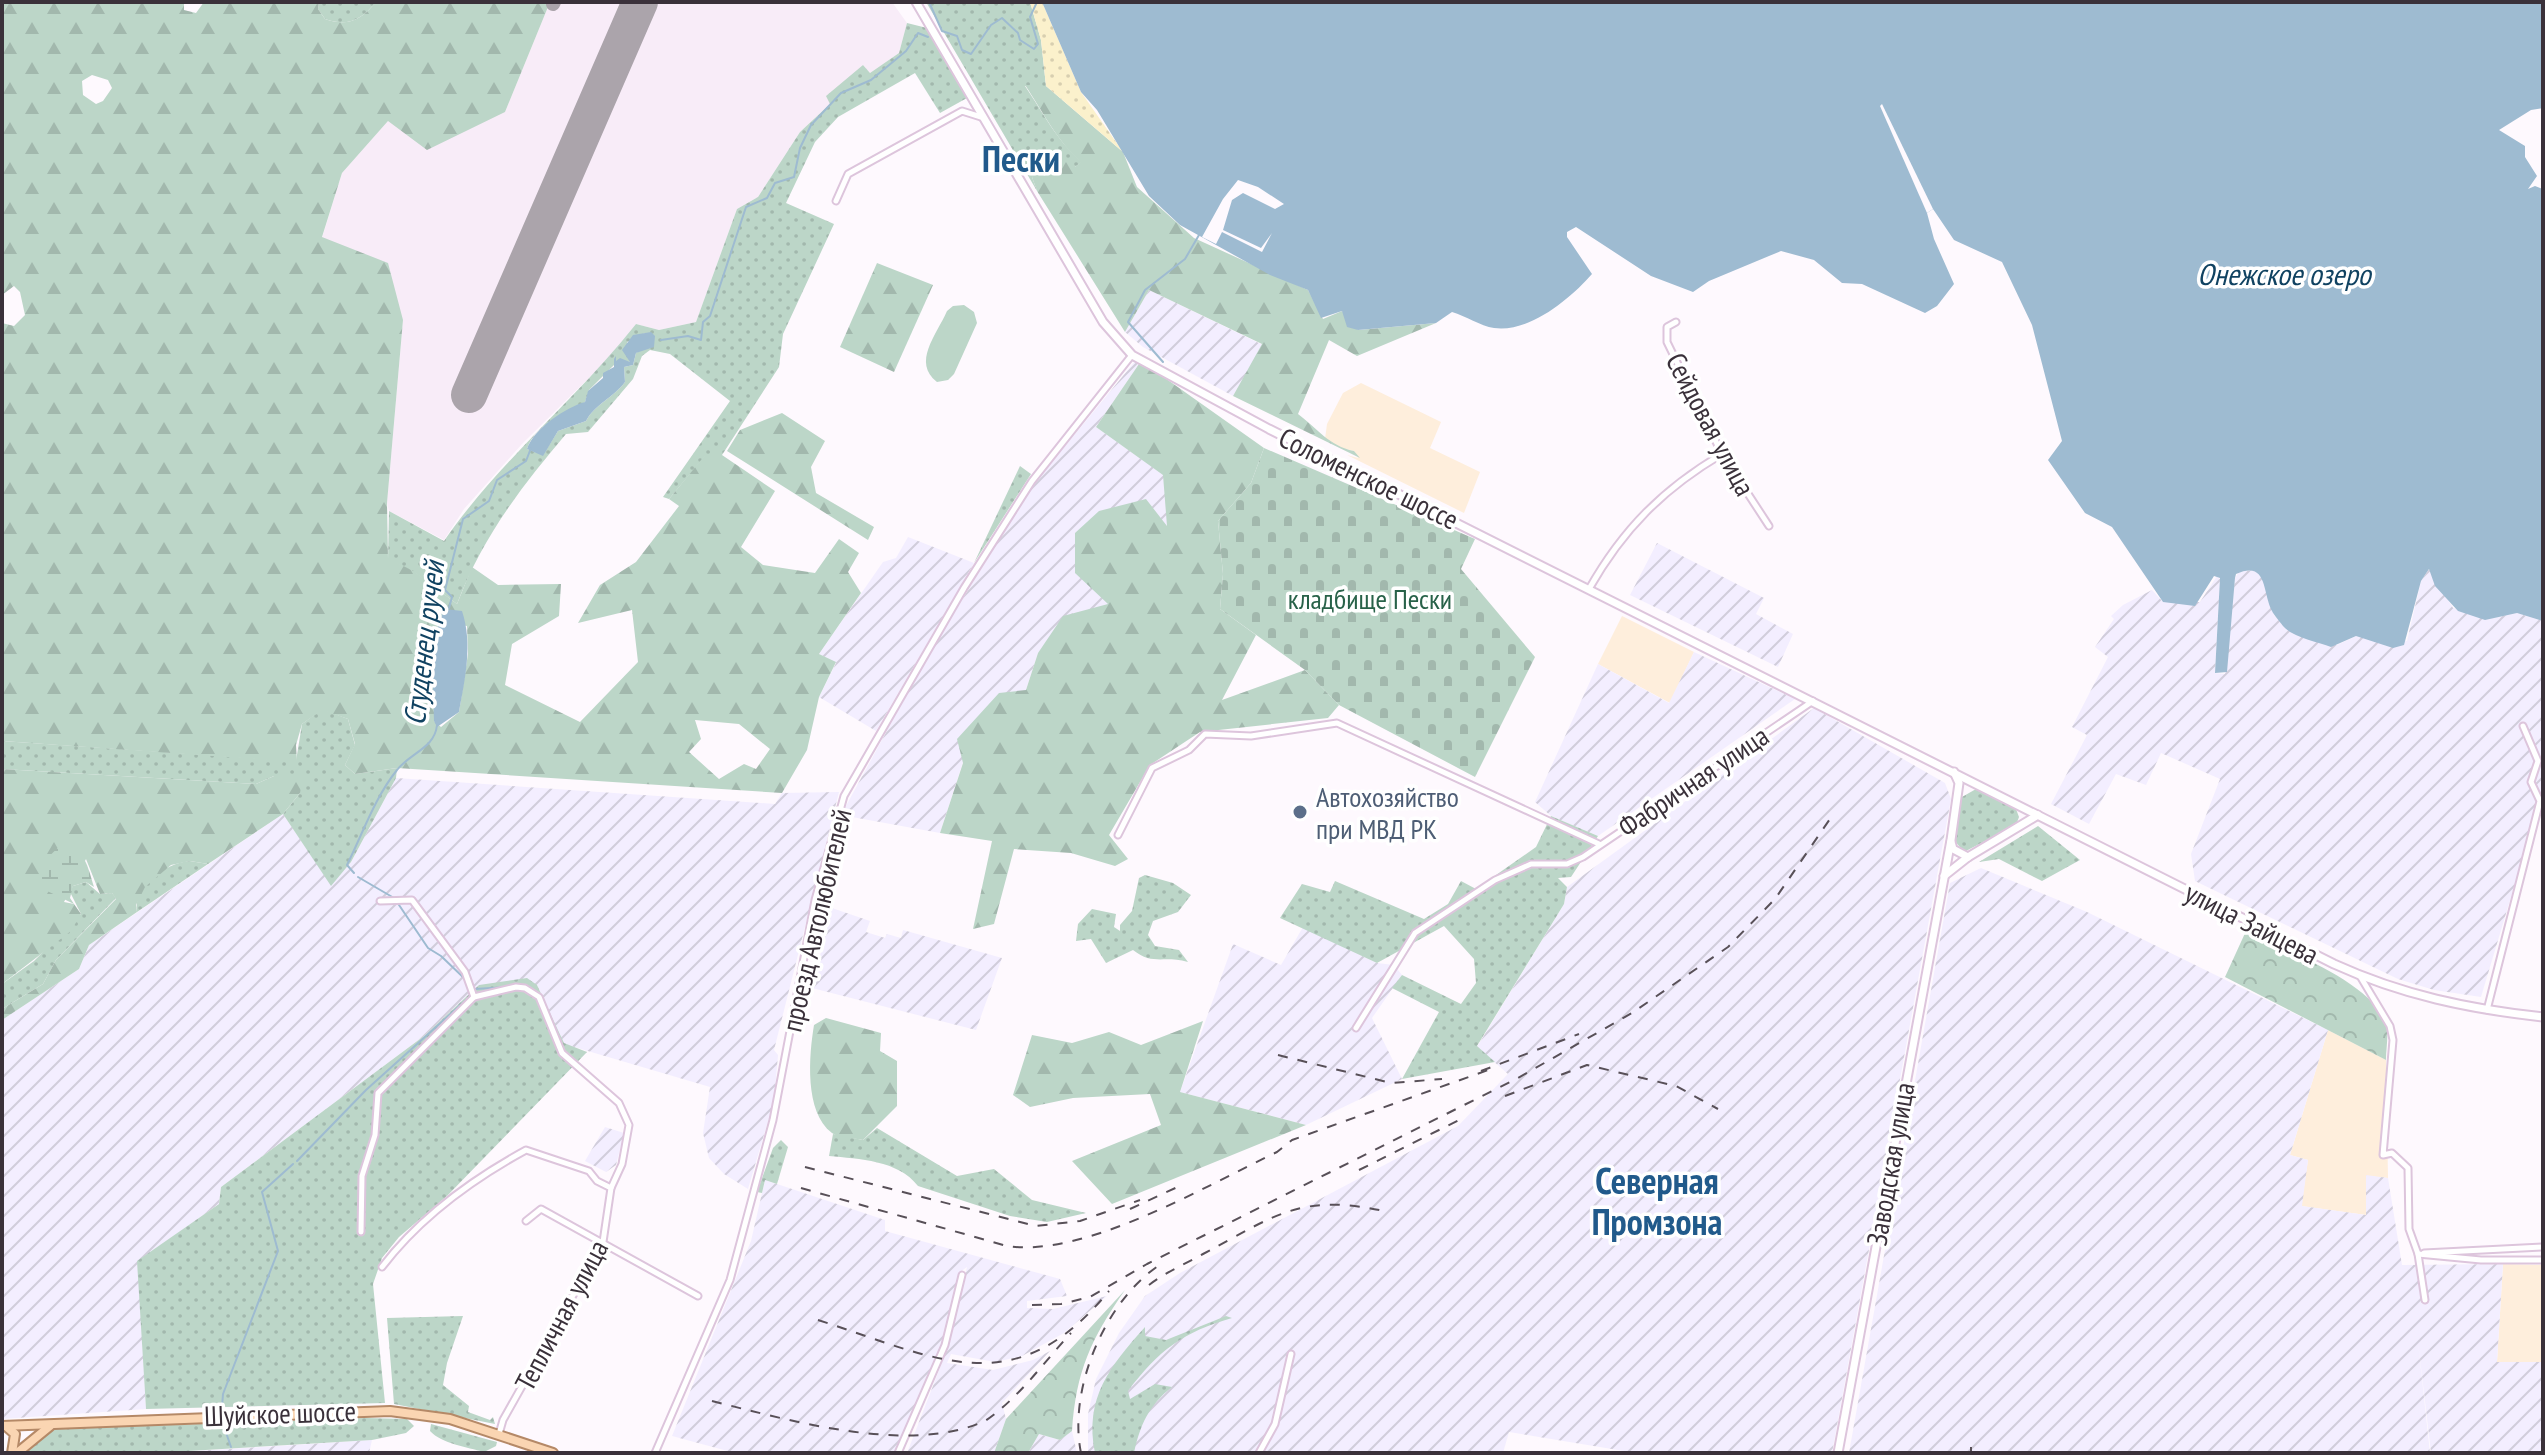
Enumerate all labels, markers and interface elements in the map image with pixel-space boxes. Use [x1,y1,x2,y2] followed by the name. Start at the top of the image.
[982,135,1060,182] district label: Пески
[2197,254,2373,293] water label: Онежское озеро
[1658,346,1764,502] street label: Сейдовая улица
[1273,419,1465,537] street label: Соломенское шоссе
[394,556,453,727] water label: Студенец ручей
[1288,580,1452,617] park label: кладбище Пески
[1611,717,1775,845] street label: Фабричная улица
[1316,778,1459,847] place label: Автохозяйство при МВД РК
[1291,803,1309,821] marker: Автохозяйство при МВД РК
[772,805,860,1035] street label: проезд Автолюбителей
[2179,874,2325,972] street label: улица Зайцева
[1857,1079,1923,1249] street label: Заводская улица
[1592,1157,1722,1245] district label: Северная Промзона
[506,1233,616,1397] street label: Тепличная улица
[203,1392,357,1434] street label: Шуйское шоссе

